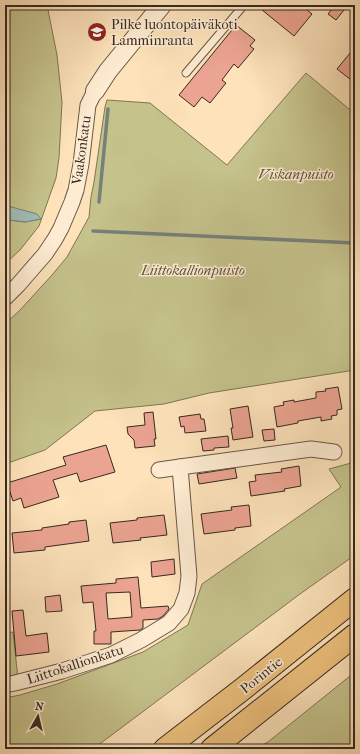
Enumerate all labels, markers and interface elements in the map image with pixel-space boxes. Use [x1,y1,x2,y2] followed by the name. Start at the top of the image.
[111,16,238,49] place label: Pilke luontopäiväkoti Lamminranta
[86,21,108,43] school or university icon: Pilke luontopäiväkoti Lamminranta
[68,114,95,187] street label: Vaakonkatu
[258,166,334,183] park label: Viskanpuisto
[140,262,245,279] park label: Liittokallionpuisto
[25,641,126,688] street label: Liittokallionkatu
[237,653,286,697] street label: Porintie
[18,696,58,736] north arrow
[34,700,45,714] text: N

